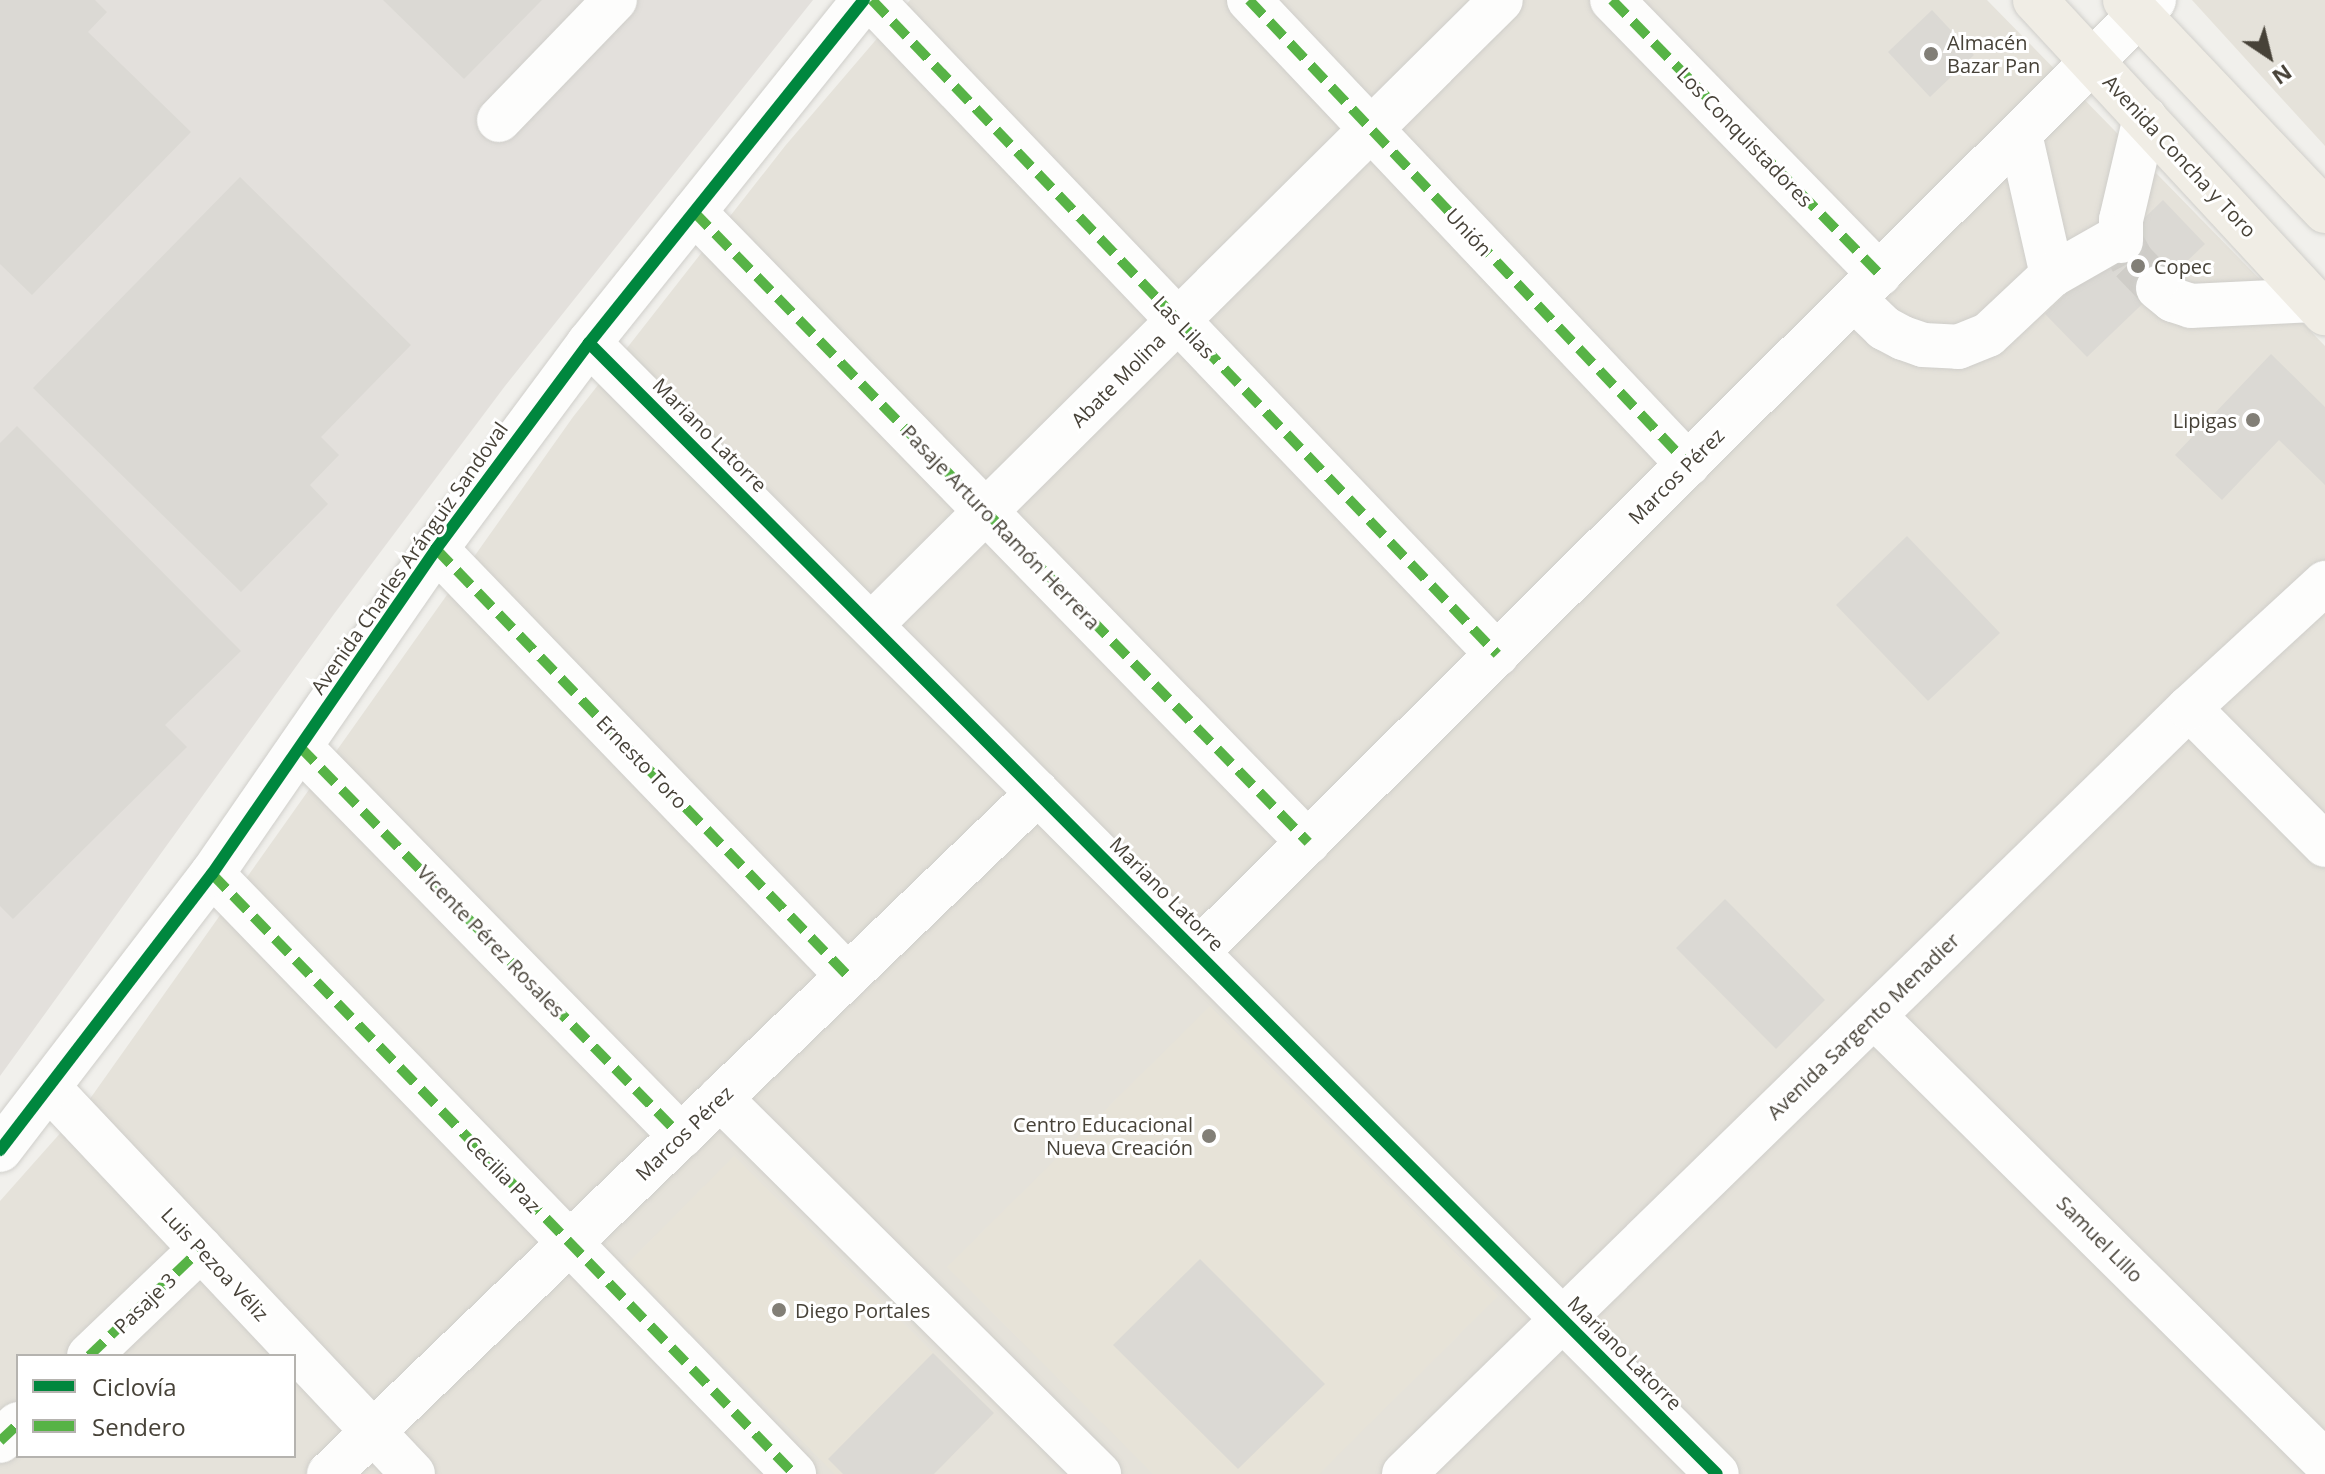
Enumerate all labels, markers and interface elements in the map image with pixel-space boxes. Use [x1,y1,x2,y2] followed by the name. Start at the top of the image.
[2229,16,2309,96] north arrow
[1947,30,2040,77] place label: Almacén Bazar Pan
[1922,45,1940,63] marker: Almacén Bazar Pan
[2267,58,2299,93] text: N
[1672,62,1818,212] street label: Los Conquistadores
[2099,70,2261,242] street label: Avenida Concha y Toro
[1441,203,1497,261] street label: Unión
[2154,254,2212,278] place label: Copec
[2129,257,2147,275] marker: Copec
[1148,291,1220,363] street label: Las Lilas
[1066,328,1170,432] street label: Abate Molina
[648,373,772,497] street label: Mariano Latorre
[2173,408,2237,432] place label: Lipigas
[2244,411,2262,429] marker: Lipigas
[306,417,512,699] street label: Avenida Charles Aránguiz Sandoval
[897,420,1105,634] street label: Pasaje Arturo Ramón Herrera
[1623,423,1729,529] street label: Marcos Pérez
[592,711,692,813] street label: Ernesto Toro
[1105,832,1229,956] street label: Mariano Latorre
[412,860,570,1022] street label: Vicente Pérez Rosales
[1762,928,1964,1124] street label: Avenida Sargento Menadier
[630,1081,738,1185] street label: Marcos Pérez
[1013,1112,1193,1159] place label: Centro Educacional Nueva Creación
[1200,1127,1218,1145] marker: Centro Educacional Nueva Creación
[461,1131,545,1217] street label: Cecilia Paz
[2052,1191,2148,1287] street label: Samuel Lillo
[156,1202,274,1326] street label: Luis Pezoa Véliz
[109,1268,181,1338] street label: Pasaje 3
[1563,1291,1687,1415] street label: Mariano Latorre
[795,1298,930,1322] place label: Diego Portales
[770,1301,788,1319] marker: Diego Portales
[16,1354,296,1458] legend
[92,1370,177,1403] text: Ciclovía
[92,1410,186,1443] text: Sendero

